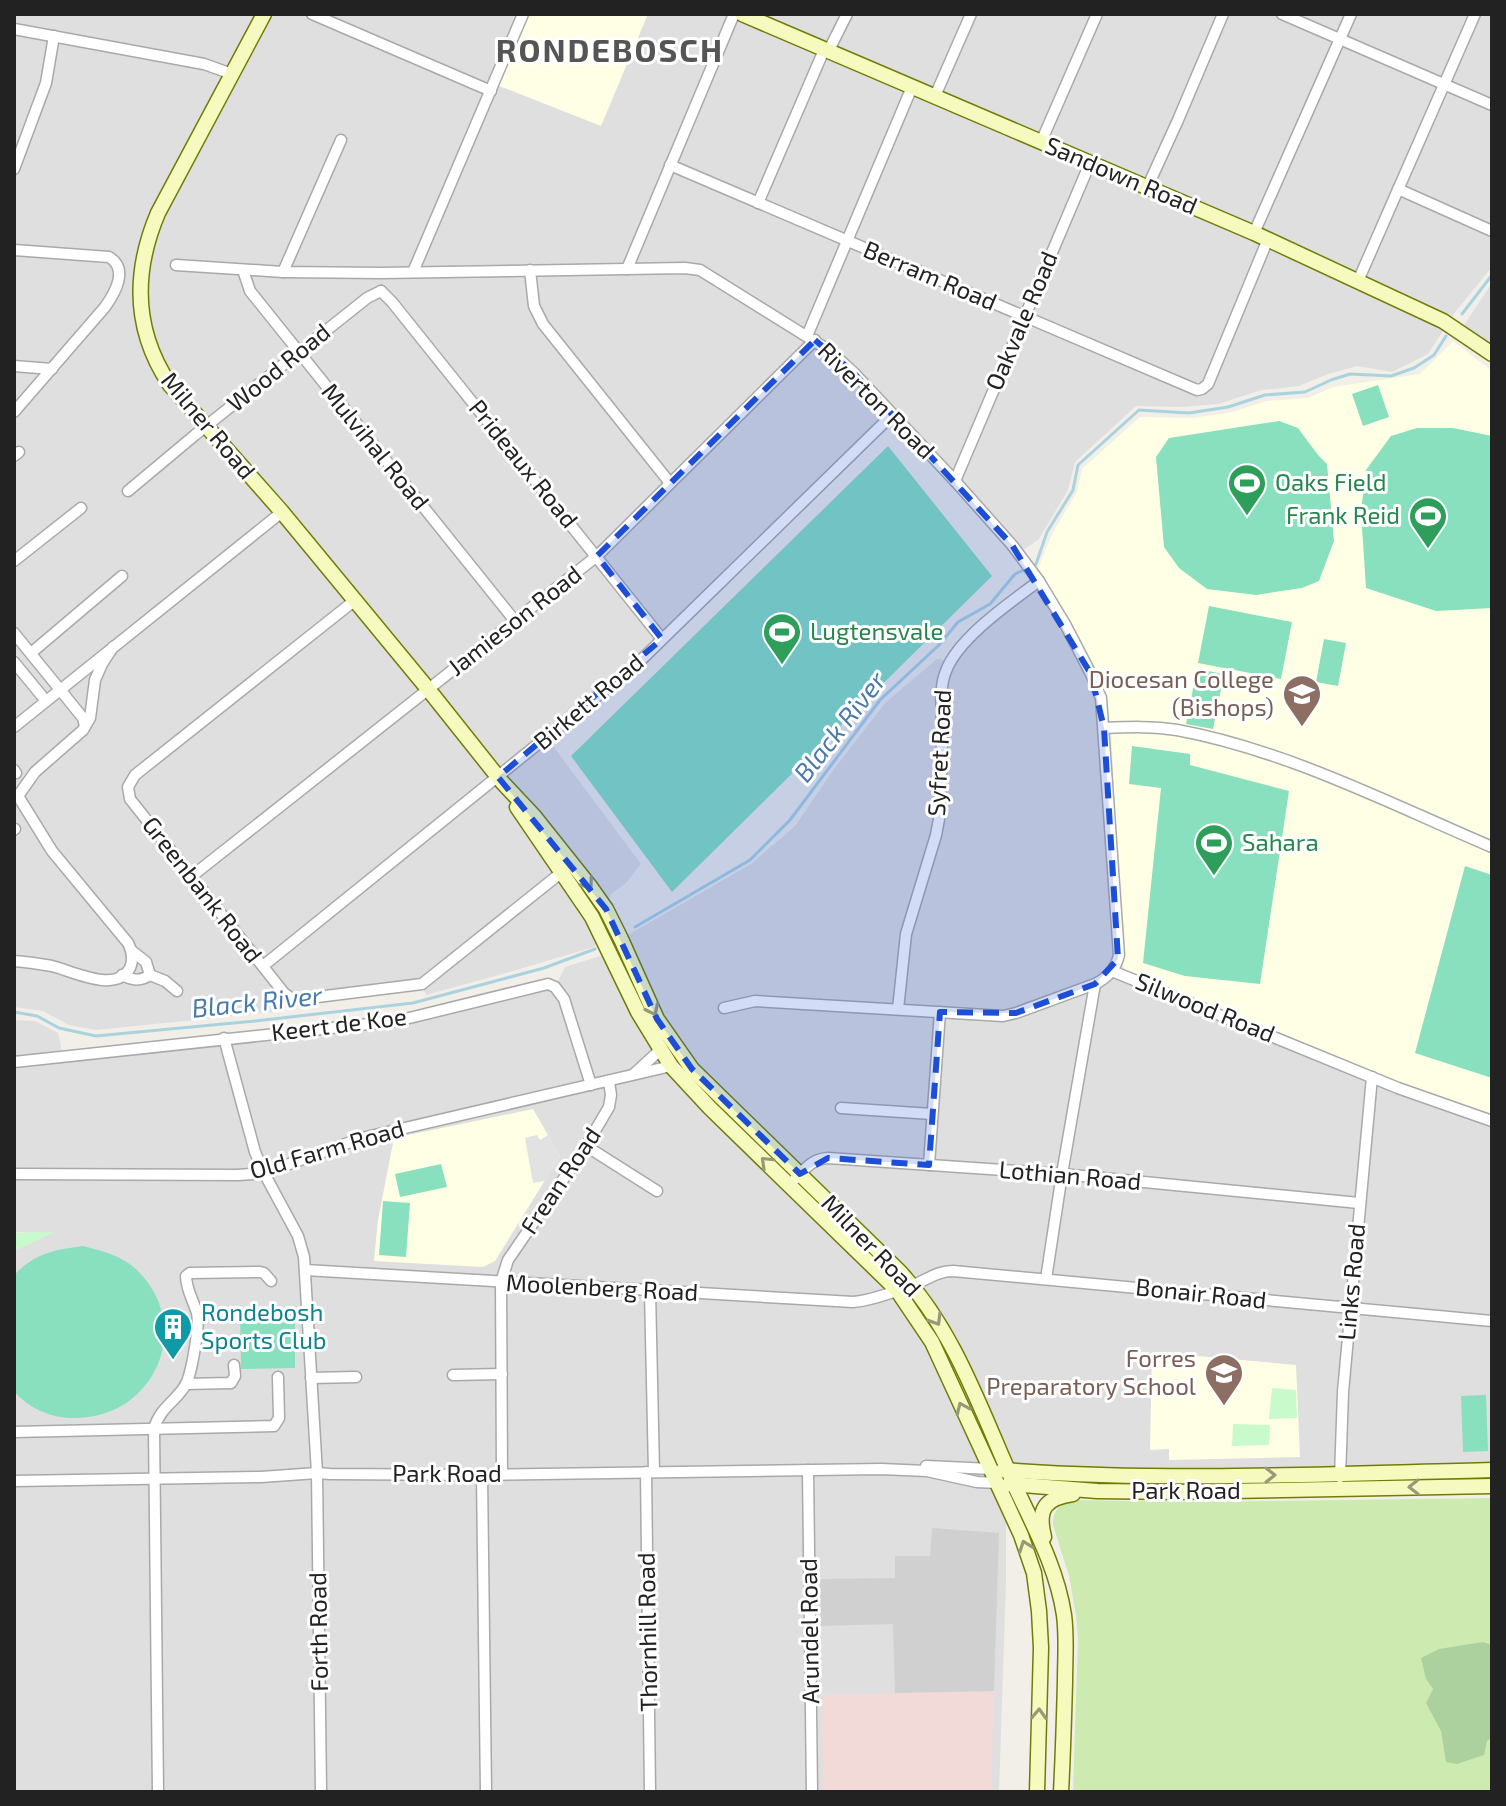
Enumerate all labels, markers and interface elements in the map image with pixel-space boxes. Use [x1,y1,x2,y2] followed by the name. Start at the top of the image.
[496,30,724,68] district label: RONDEBOSCH
[1041,130,1202,220] street label: Sandown Road
[860,234,1002,316] street label: Berram Road
[978,247,1063,394] street label: Oakvale Road
[221,317,335,417] street label: Wood Road
[813,336,941,464] street label: Riverton Road
[156,366,262,484] street label: Milner Road
[316,377,436,515] street label: Mulvihal Road
[464,393,585,533] street label: Prideaux Road
[1226,462,1268,517] sports icon: Oaks Field
[1275,467,1387,496] place label: Oaks Field
[1407,495,1449,550] sports icon: Frank Reid
[1286,500,1400,529] place label: Frank Reid
[441,559,587,681] street label: Jamieson Road
[761,611,803,666] sports icon: Lugtensvale
[810,616,943,645] place label: Lugtensvale
[527,647,649,755] street label: Birkett Road
[786,664,892,787] water label: Black River
[1089,664,1274,721] place label: Diocesan College (Bishops)
[1281,673,1323,728] school or university icon: Diocesan College (Bishops)
[921,689,956,817] street label: Syfret Road
[137,810,269,968] street label: Greenbank Road
[1193,822,1235,877] sports icon: Sahara
[1242,827,1319,856] place label: Sahara
[578,875,592,890] one-way arrow
[1132,966,1279,1048] street label: Silwood Road
[190,978,324,1023] water label: Black River
[269,1001,408,1046] street label: Keert de Koe
[644,1002,659,1017] one-way arrow
[246,1113,407,1184] street label: Old Farm Road
[513,1121,606,1239] street label: Frean Road
[998,1154,1142,1195] street label: Lothian Road
[761,1157,775,1171] one-way arrow
[816,1188,928,1302] street label: Milner Road
[1331,1222,1370,1342] street label: Links Road
[505,1267,699,1306] street label: Moolenberg Road
[1134,1271,1268,1314] street label: Bonair Road
[201,1297,327,1354] place label: Rondebosh Sports Club
[152,1306,194,1361] building icon: Rondebosh Sports Club
[926,1311,942,1326] one-way arrow
[986,1343,1196,1400] place label: Forres Preparatory School
[1203,1352,1245,1407] school or university icon: Forres Preparatory School
[955,1401,971,1416] one-way arrow
[392,1458,502,1487] street label: Park Road
[1264,1466,1277,1484] one-way arrow
[1131,1475,1241,1504] street label: Park Road
[1407,1478,1420,1496] one-way arrow
[1018,1540,1035,1554] one-way arrow
[631,1552,662,1712] street label: Thornhill Road
[793,1558,824,1704] street label: Arundel Road
[302,1572,333,1692] street label: Forth Road
[1031,1707,1048,1720] one-way arrow

